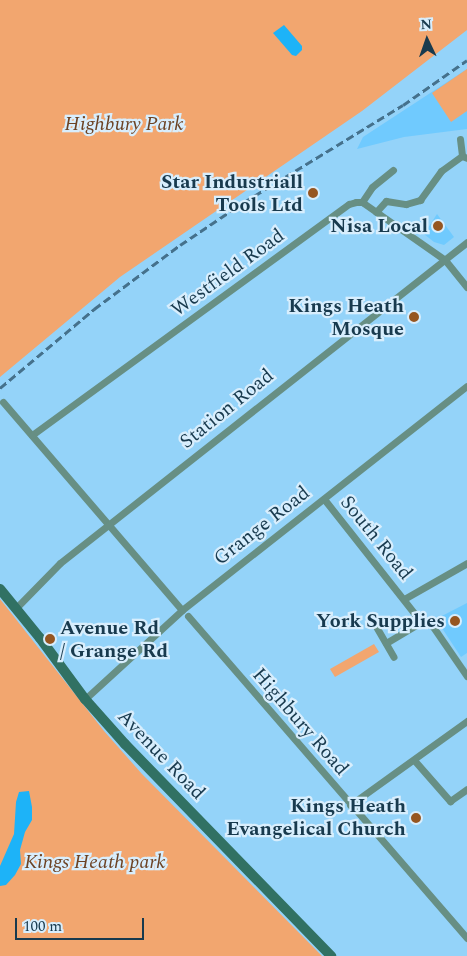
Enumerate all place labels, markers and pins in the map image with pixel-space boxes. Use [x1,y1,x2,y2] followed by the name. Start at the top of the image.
[161,170,303,217] place label: Star Industriall Tools Ltd
[307,187,319,199] marker: Star Industriall Tools Ltd
[330,214,428,238] place label: Nisa Local
[432,220,444,232] marker: Nisa Local
[288,294,404,341] place label: Kings Heath Mosque
[408,311,420,323] marker: Kings Heath Mosque
[316,609,445,633] place label: York Supplies
[449,615,461,627] marker: York Supplies
[60,616,168,663] place label: Avenue Rd / Grange Rd
[44,633,56,645] marker: Avenue Rd / Grange Rd
[226,794,406,841] place label: Kings Heath Evangelical Church
[410,812,422,824] marker: Kings Heath Evangelical Church

